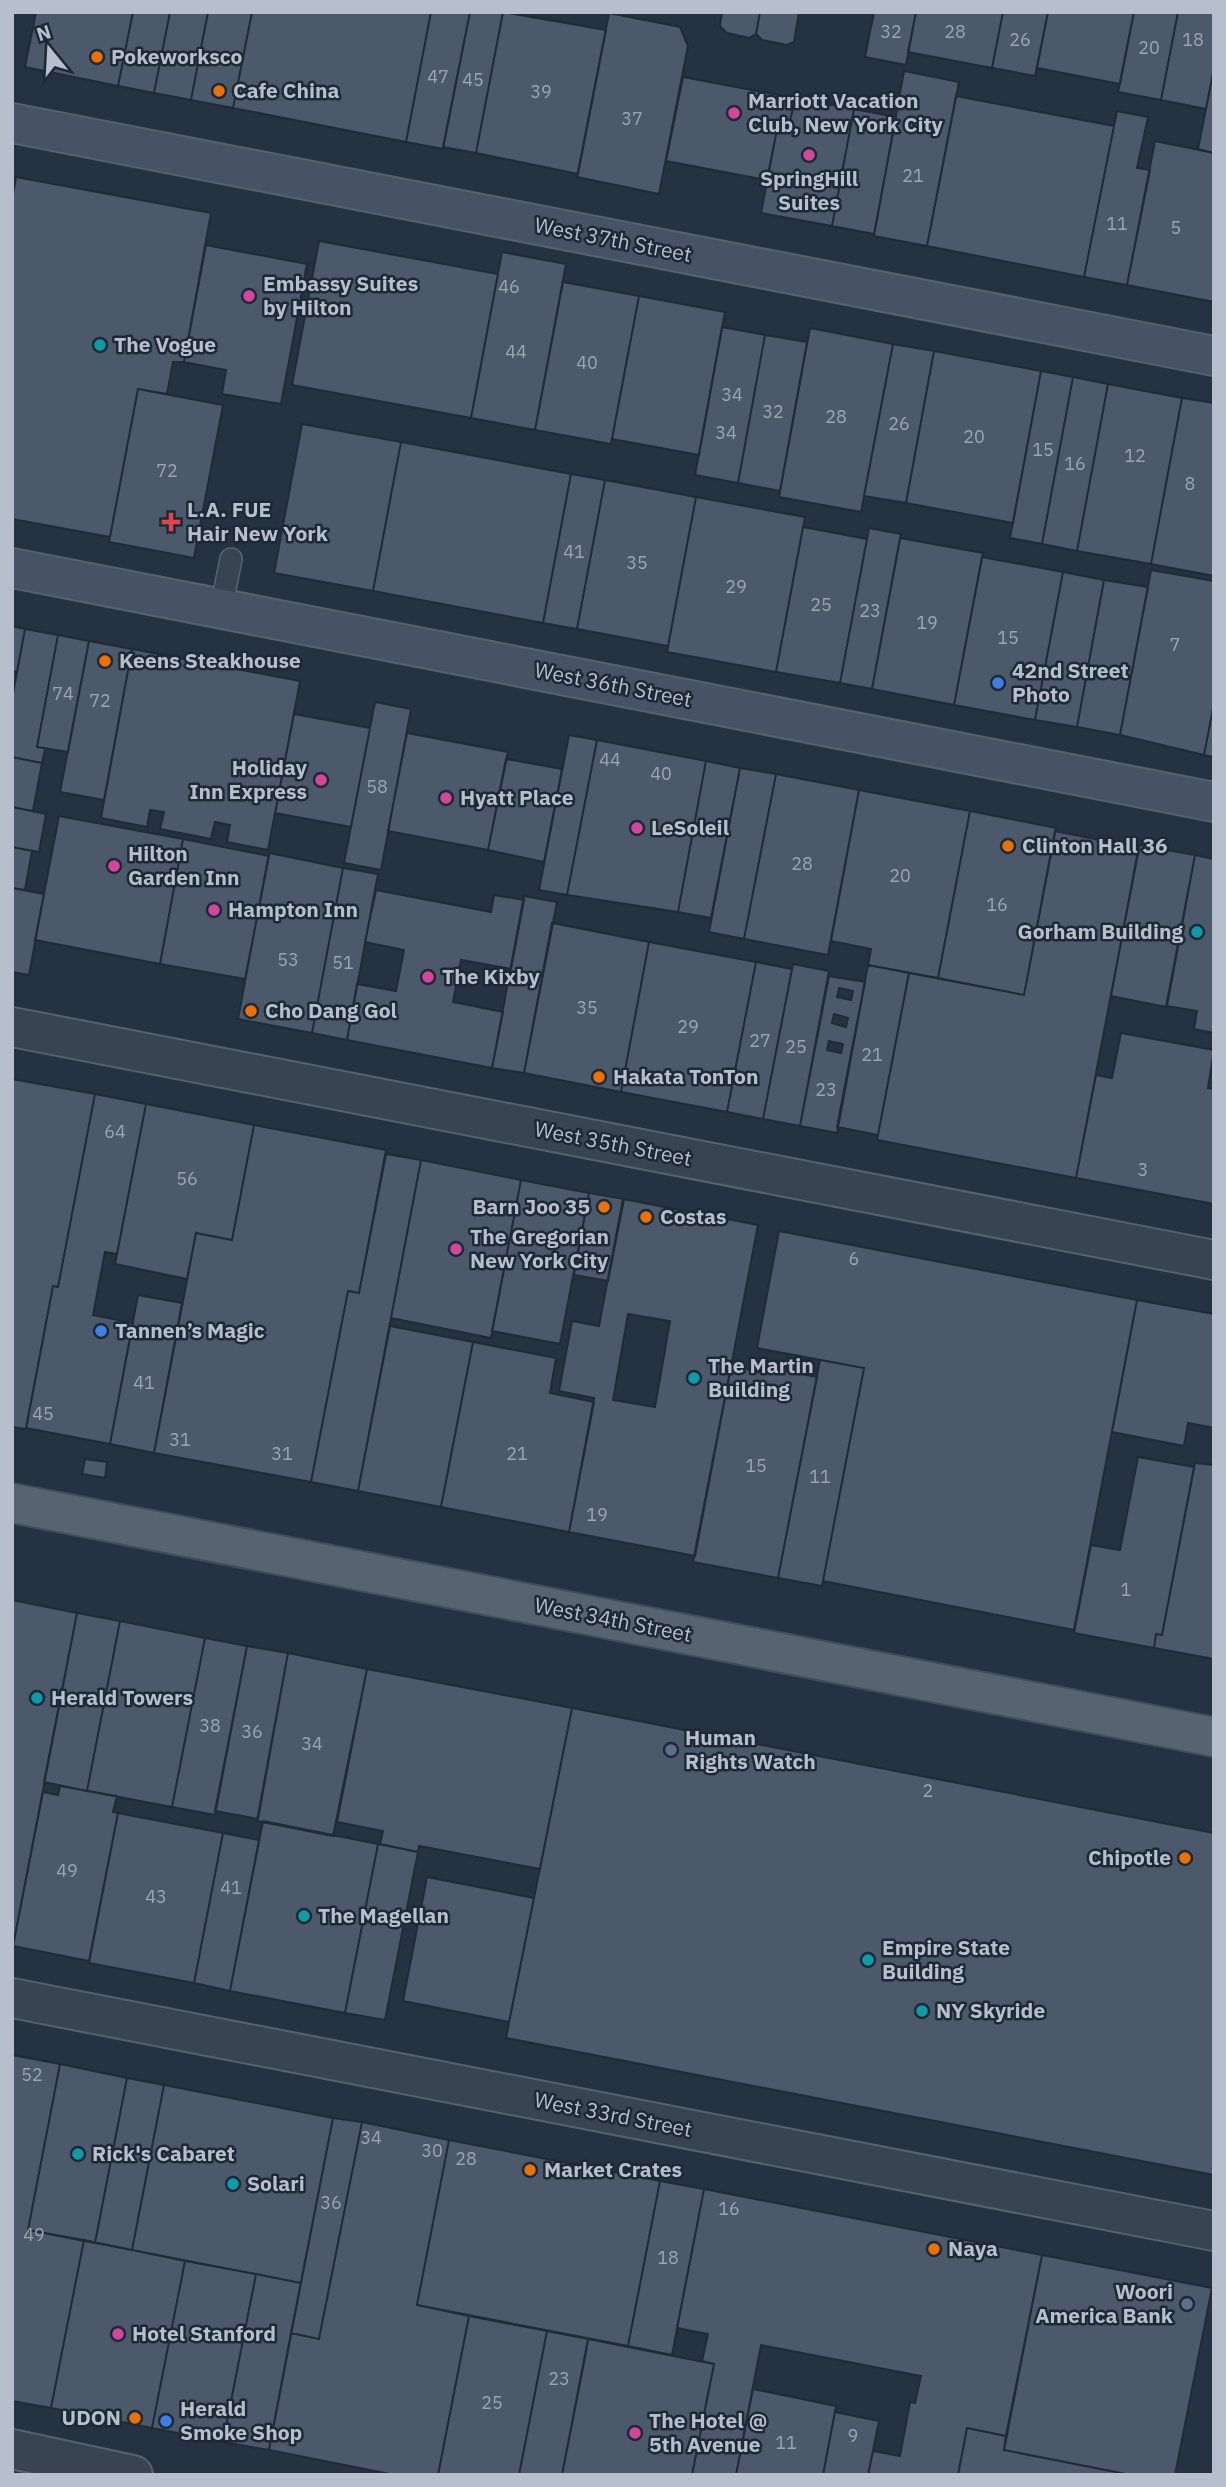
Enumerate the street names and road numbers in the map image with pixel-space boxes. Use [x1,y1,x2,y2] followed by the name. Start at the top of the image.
[532,210,694,268] street label: West 37th Street
[532,655,694,713] street label: West 36th Street
[532,1114,694,1172] street label: West 35th Street
[532,1590,694,1648] street label: West 34th Street
[532,2085,694,2143] street label: West 33rd Street

